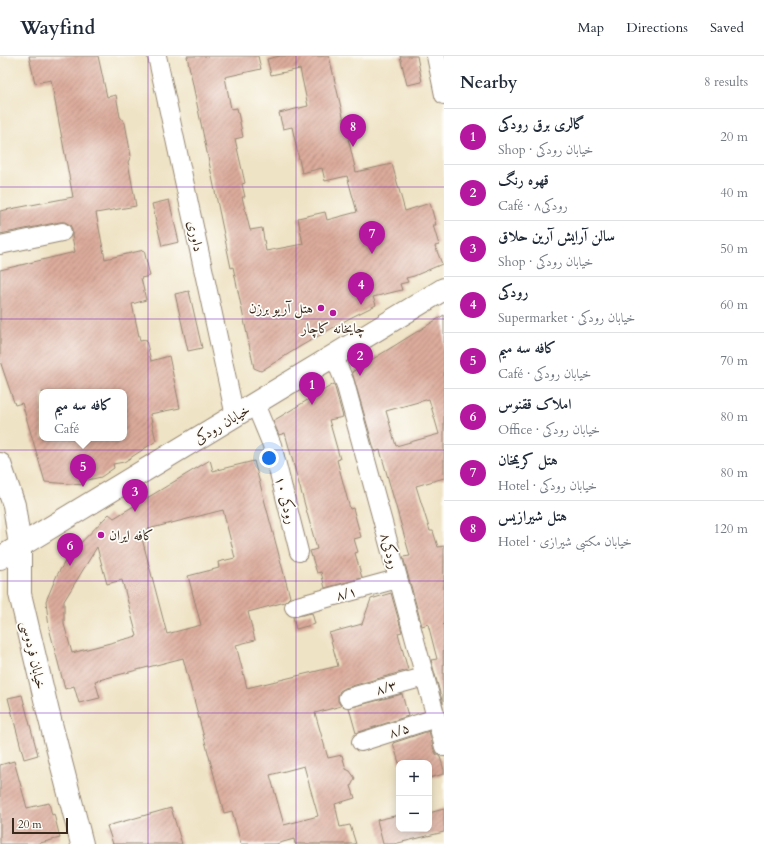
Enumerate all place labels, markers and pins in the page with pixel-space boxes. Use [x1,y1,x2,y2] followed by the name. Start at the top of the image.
[340,114,366,147] pin: 8
[359,221,385,254] pin: 7
[348,272,374,305] pin: 4
[249,299,313,319] place label: هتل آریو برزن
[316,303,326,313] marker: هتل آریو برزن
[328,308,338,318] marker: چایخانه کاچار
[299,319,365,338] place label: چایخانه کاچار
[347,343,373,376] pin: 2
[299,372,325,405] pin: 1
[70,454,96,487] pin: 5
[122,479,148,512] pin: 3
[109,526,154,545] place label: کافه ایران
[96,530,106,540] marker: کافه ایران
[57,533,83,566] pin: 6

